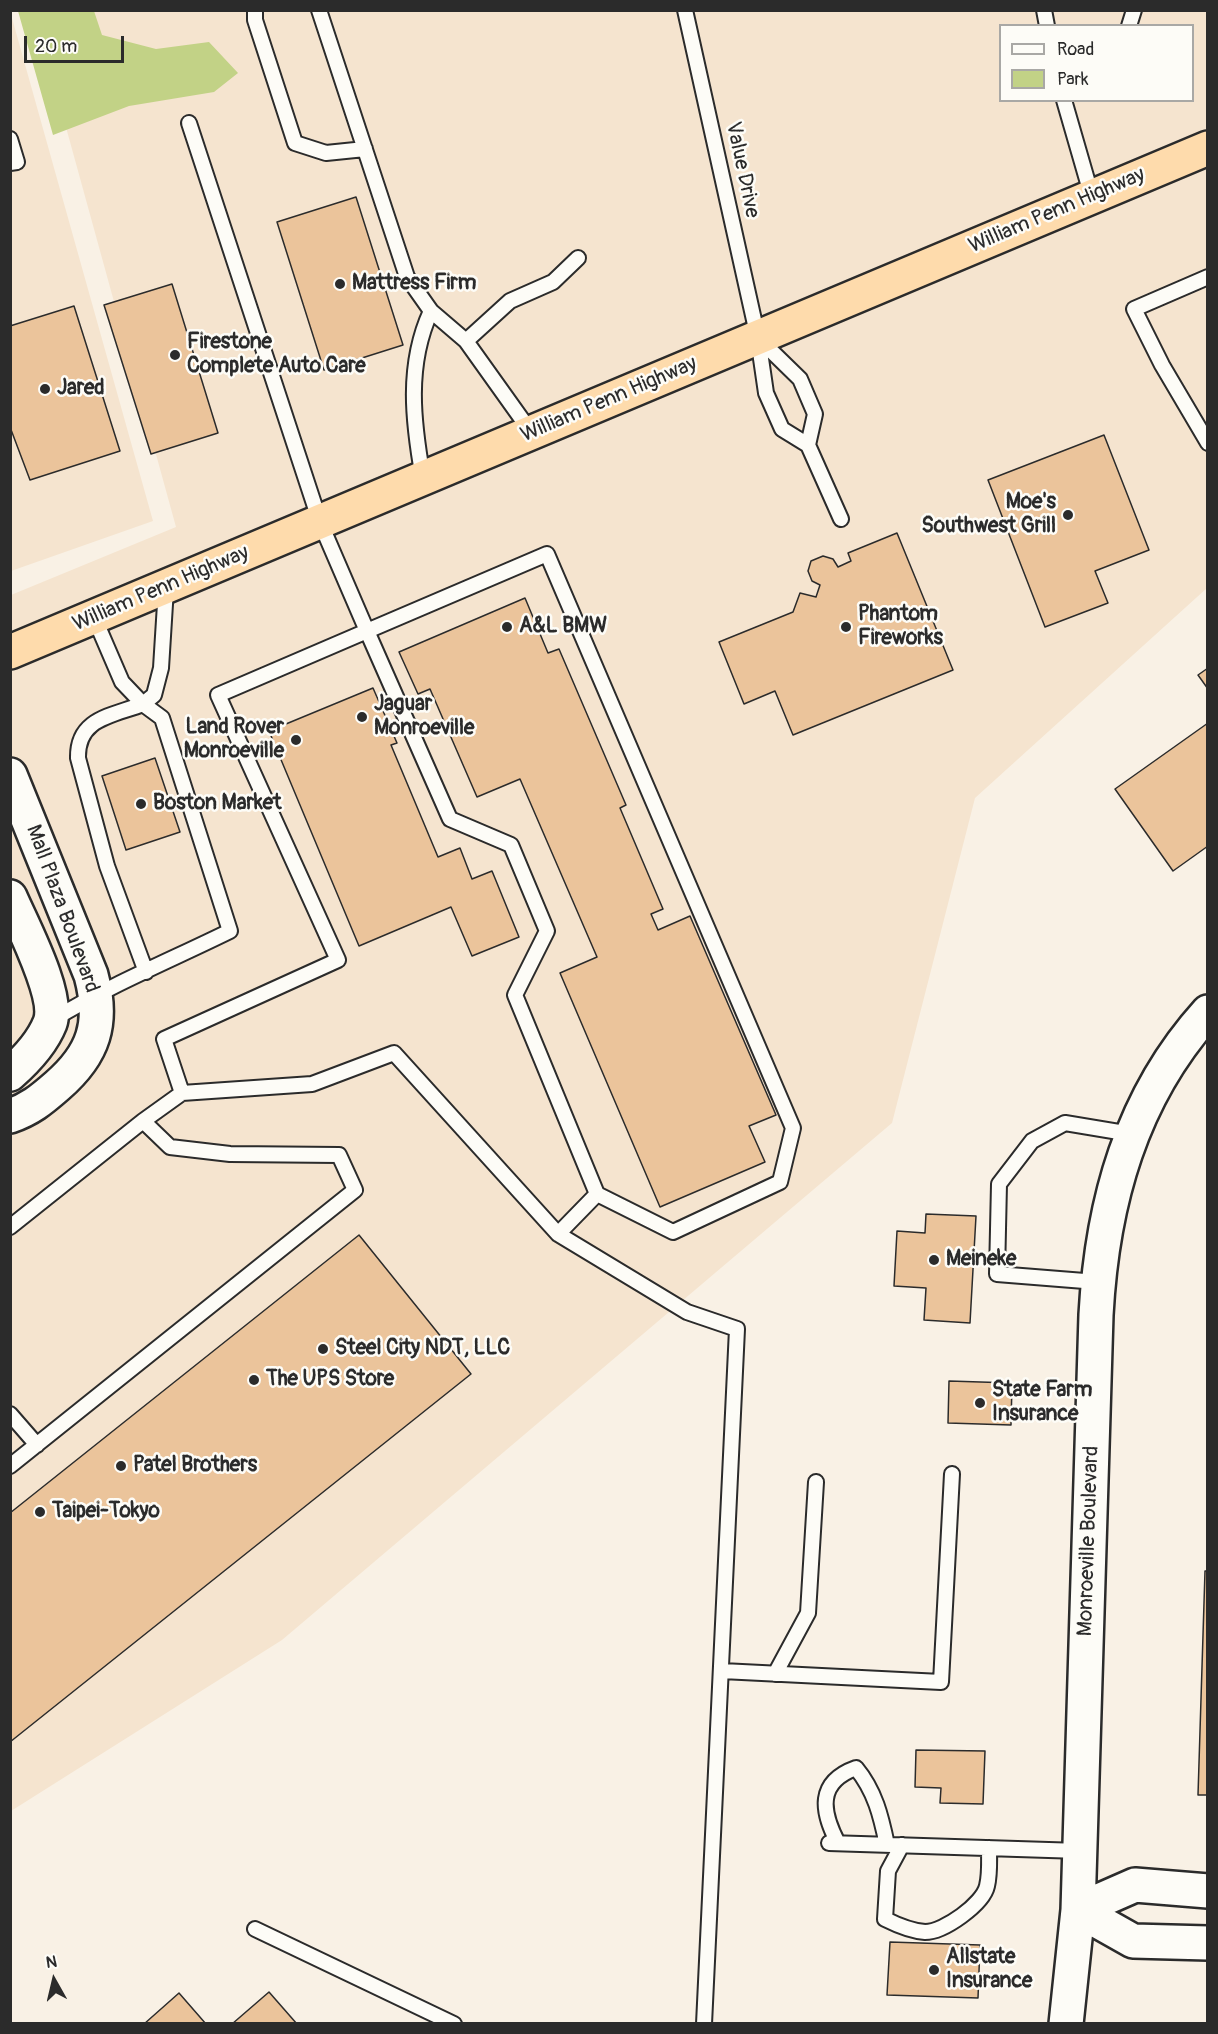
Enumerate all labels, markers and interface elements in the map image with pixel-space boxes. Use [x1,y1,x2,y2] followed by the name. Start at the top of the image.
[27,24,128,62] scale bar
[999,24,1194,102] legend
[35,35,77,58] text: 20 m
[1057,38,1094,61] text: Road
[1057,68,1089,91] text: Park
[720,120,764,220] street label: Value Drive
[965,163,1149,259] street label: William Penn Highway
[352,271,476,297] place label: Mattress Firm
[333,277,347,291] marker: Mattress Firm
[187,330,366,380] place label: Firestone Complete Auto Care
[168,348,182,362] marker: Firestone Complete Auto Care
[517,352,701,448] street label: William Penn Highway
[57,376,105,402] place label: Jared
[38,382,52,396] marker: Jared
[922,490,1056,540] place label: Moe's Southwest Grill
[1061,508,1075,522] marker: Moe's Southwest Grill
[69,541,253,637] street label: William Penn Highway
[858,602,943,652] place label: Phantom Fireworks
[519,614,607,640] place label: A&L BMW
[500,620,514,634] marker: A&L BMW
[839,620,853,634] marker: Phantom Fireworks
[374,692,474,742] place label: Jaguar Monroeville
[355,710,369,724] marker: Jaguar Monroeville
[184,715,284,765] place label: Land Rover Monroeville
[289,733,303,747] marker: Land Rover Monroeville
[153,791,281,817] place label: Boston Market
[134,797,148,811] marker: Boston Market
[20,822,104,996] street label: Mall Plaza Boulevard
[946,1247,1016,1273] place label: Meineke
[927,1253,941,1267] marker: Meineke
[335,1336,510,1362] place label: Steel City NDT, LLC
[316,1342,330,1356] marker: Steel City NDT, LLC
[266,1367,394,1393] place label: The UPS Store
[247,1373,261,1387] marker: The UPS Store
[992,1378,1093,1428] place label: State Farm Insurance
[973,1396,987,1410] marker: State Farm Insurance
[1073,1445,1105,1637] street label: Monroeville Boulevard
[133,1453,257,1479] place label: Patel Brothers
[114,1459,128,1473] marker: Patel Brothers
[52,1499,160,1525] place label: Taipei-Tokyo
[33,1505,47,1519] marker: Taipei-Tokyo
[946,1945,1032,1995] place label: Allstate Insurance
[24,1950,84,2010] north arrow
[45,1952,58,1973] text: N
[927,1963,941,1977] marker: Allstate Insurance

